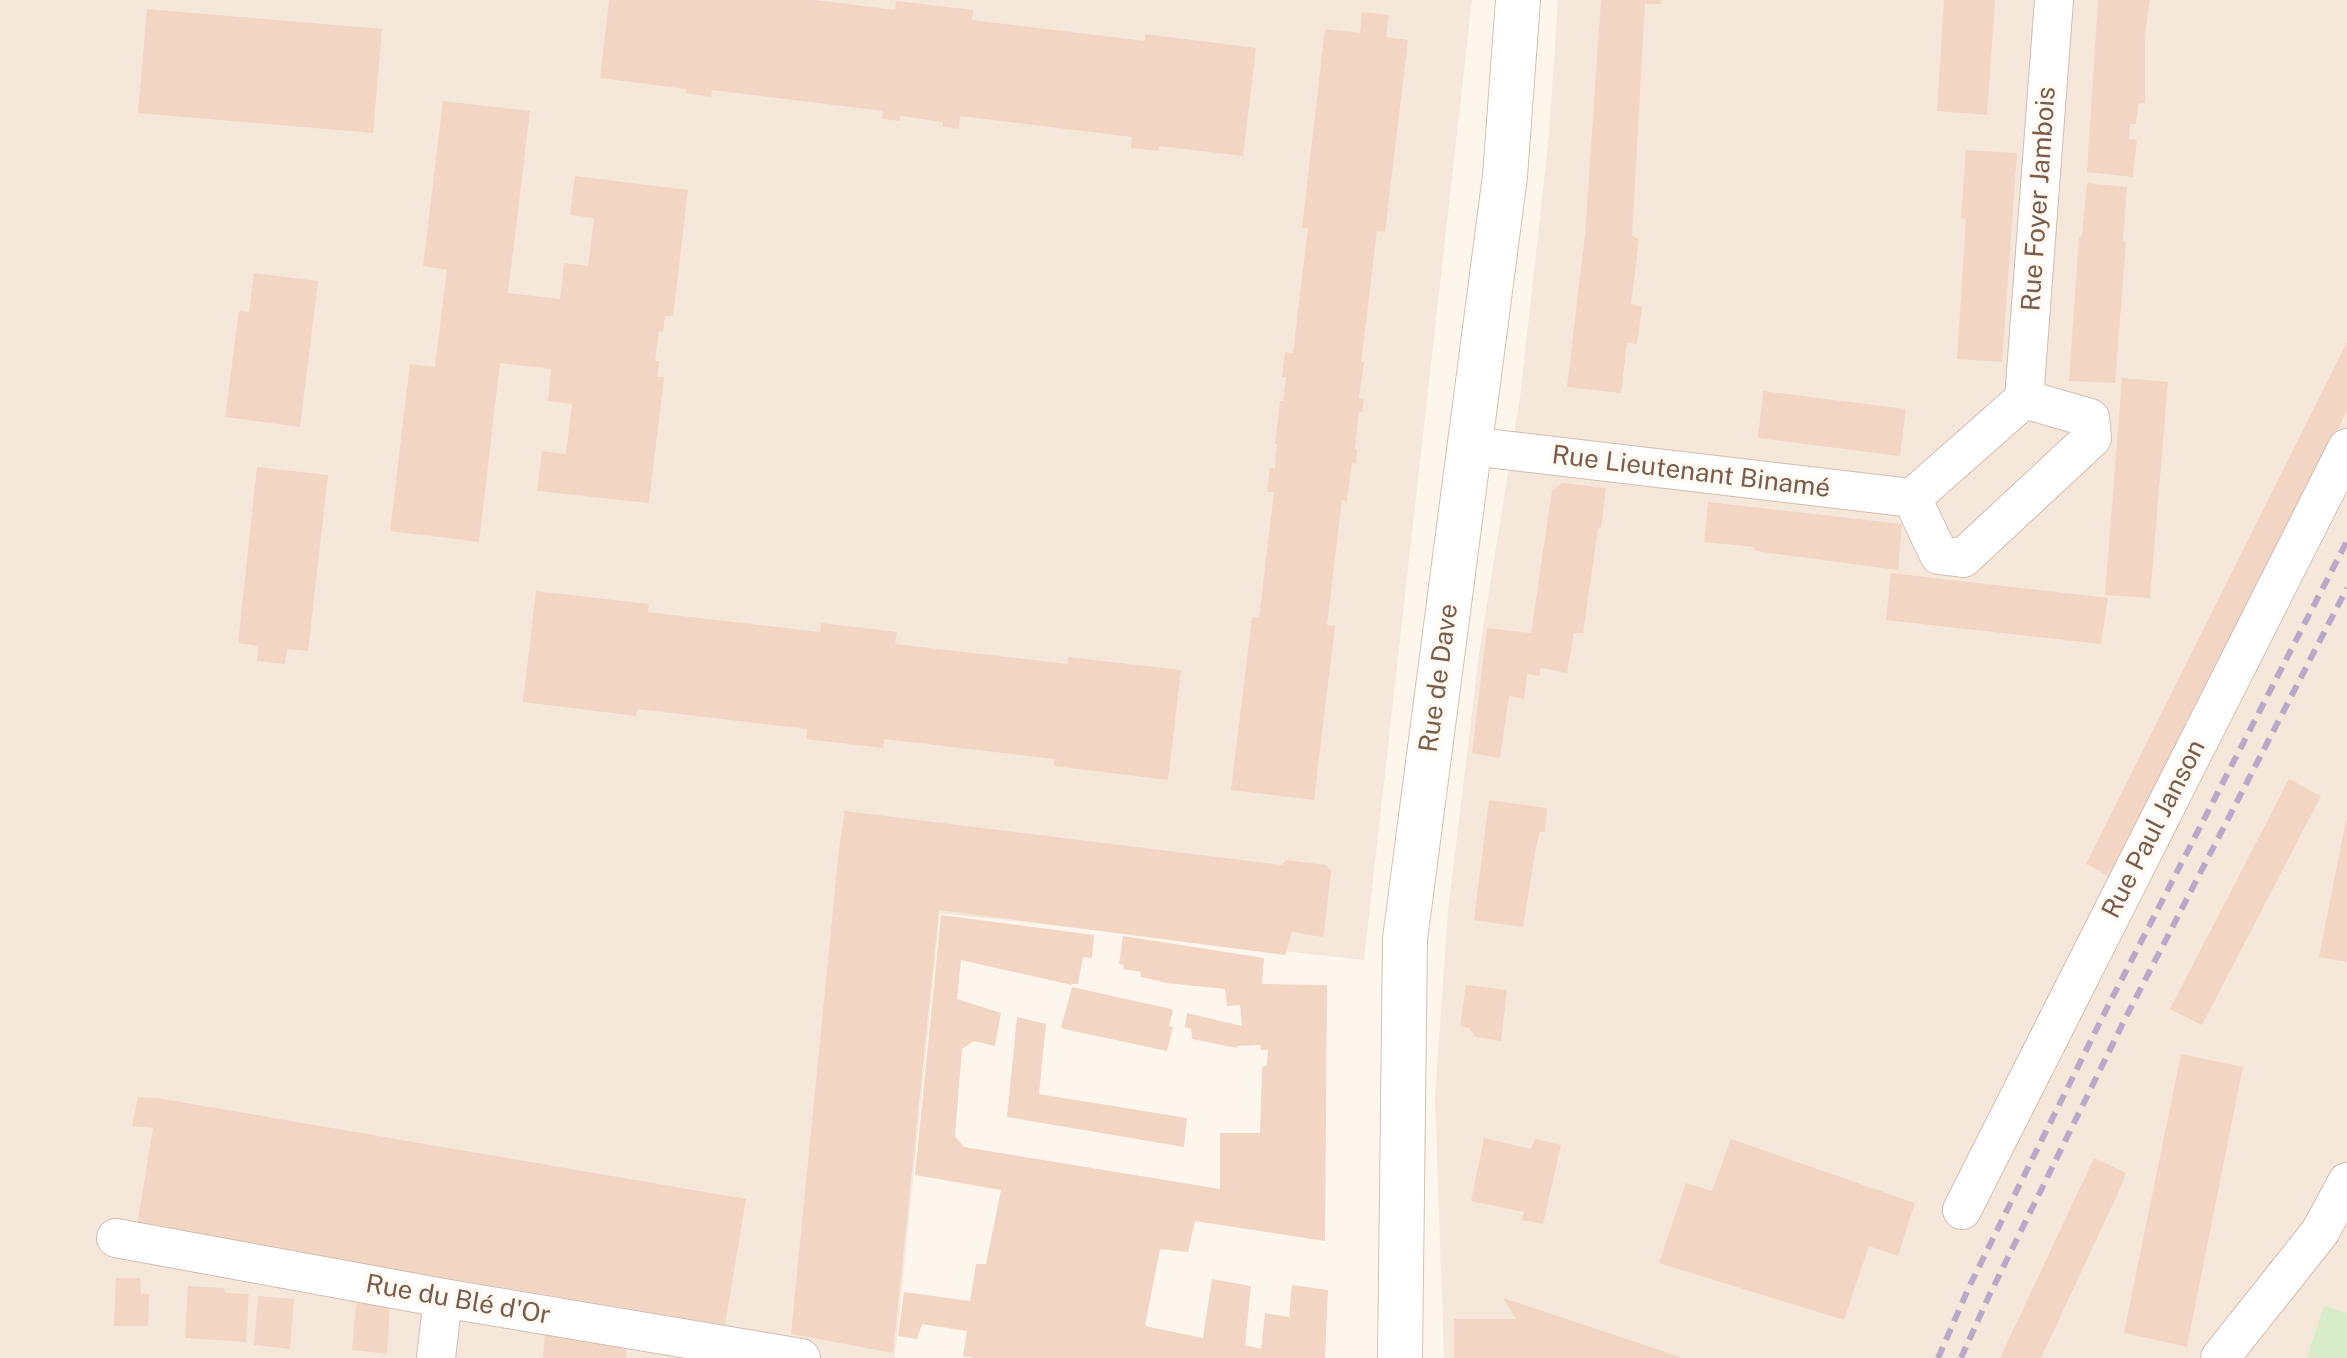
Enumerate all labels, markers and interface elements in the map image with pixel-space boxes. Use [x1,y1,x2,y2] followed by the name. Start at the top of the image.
[2016,86,2062,312] street label: Rue Foyer Jambois
[1550,439,1832,505] street label: Rue Lieutenant Binamé
[1413,602,1465,754] street label: Rue de Dave
[2096,735,2212,923] street label: Rue Paul Janson
[363,1268,553,1332] street label: Rue du Blé d'Or

